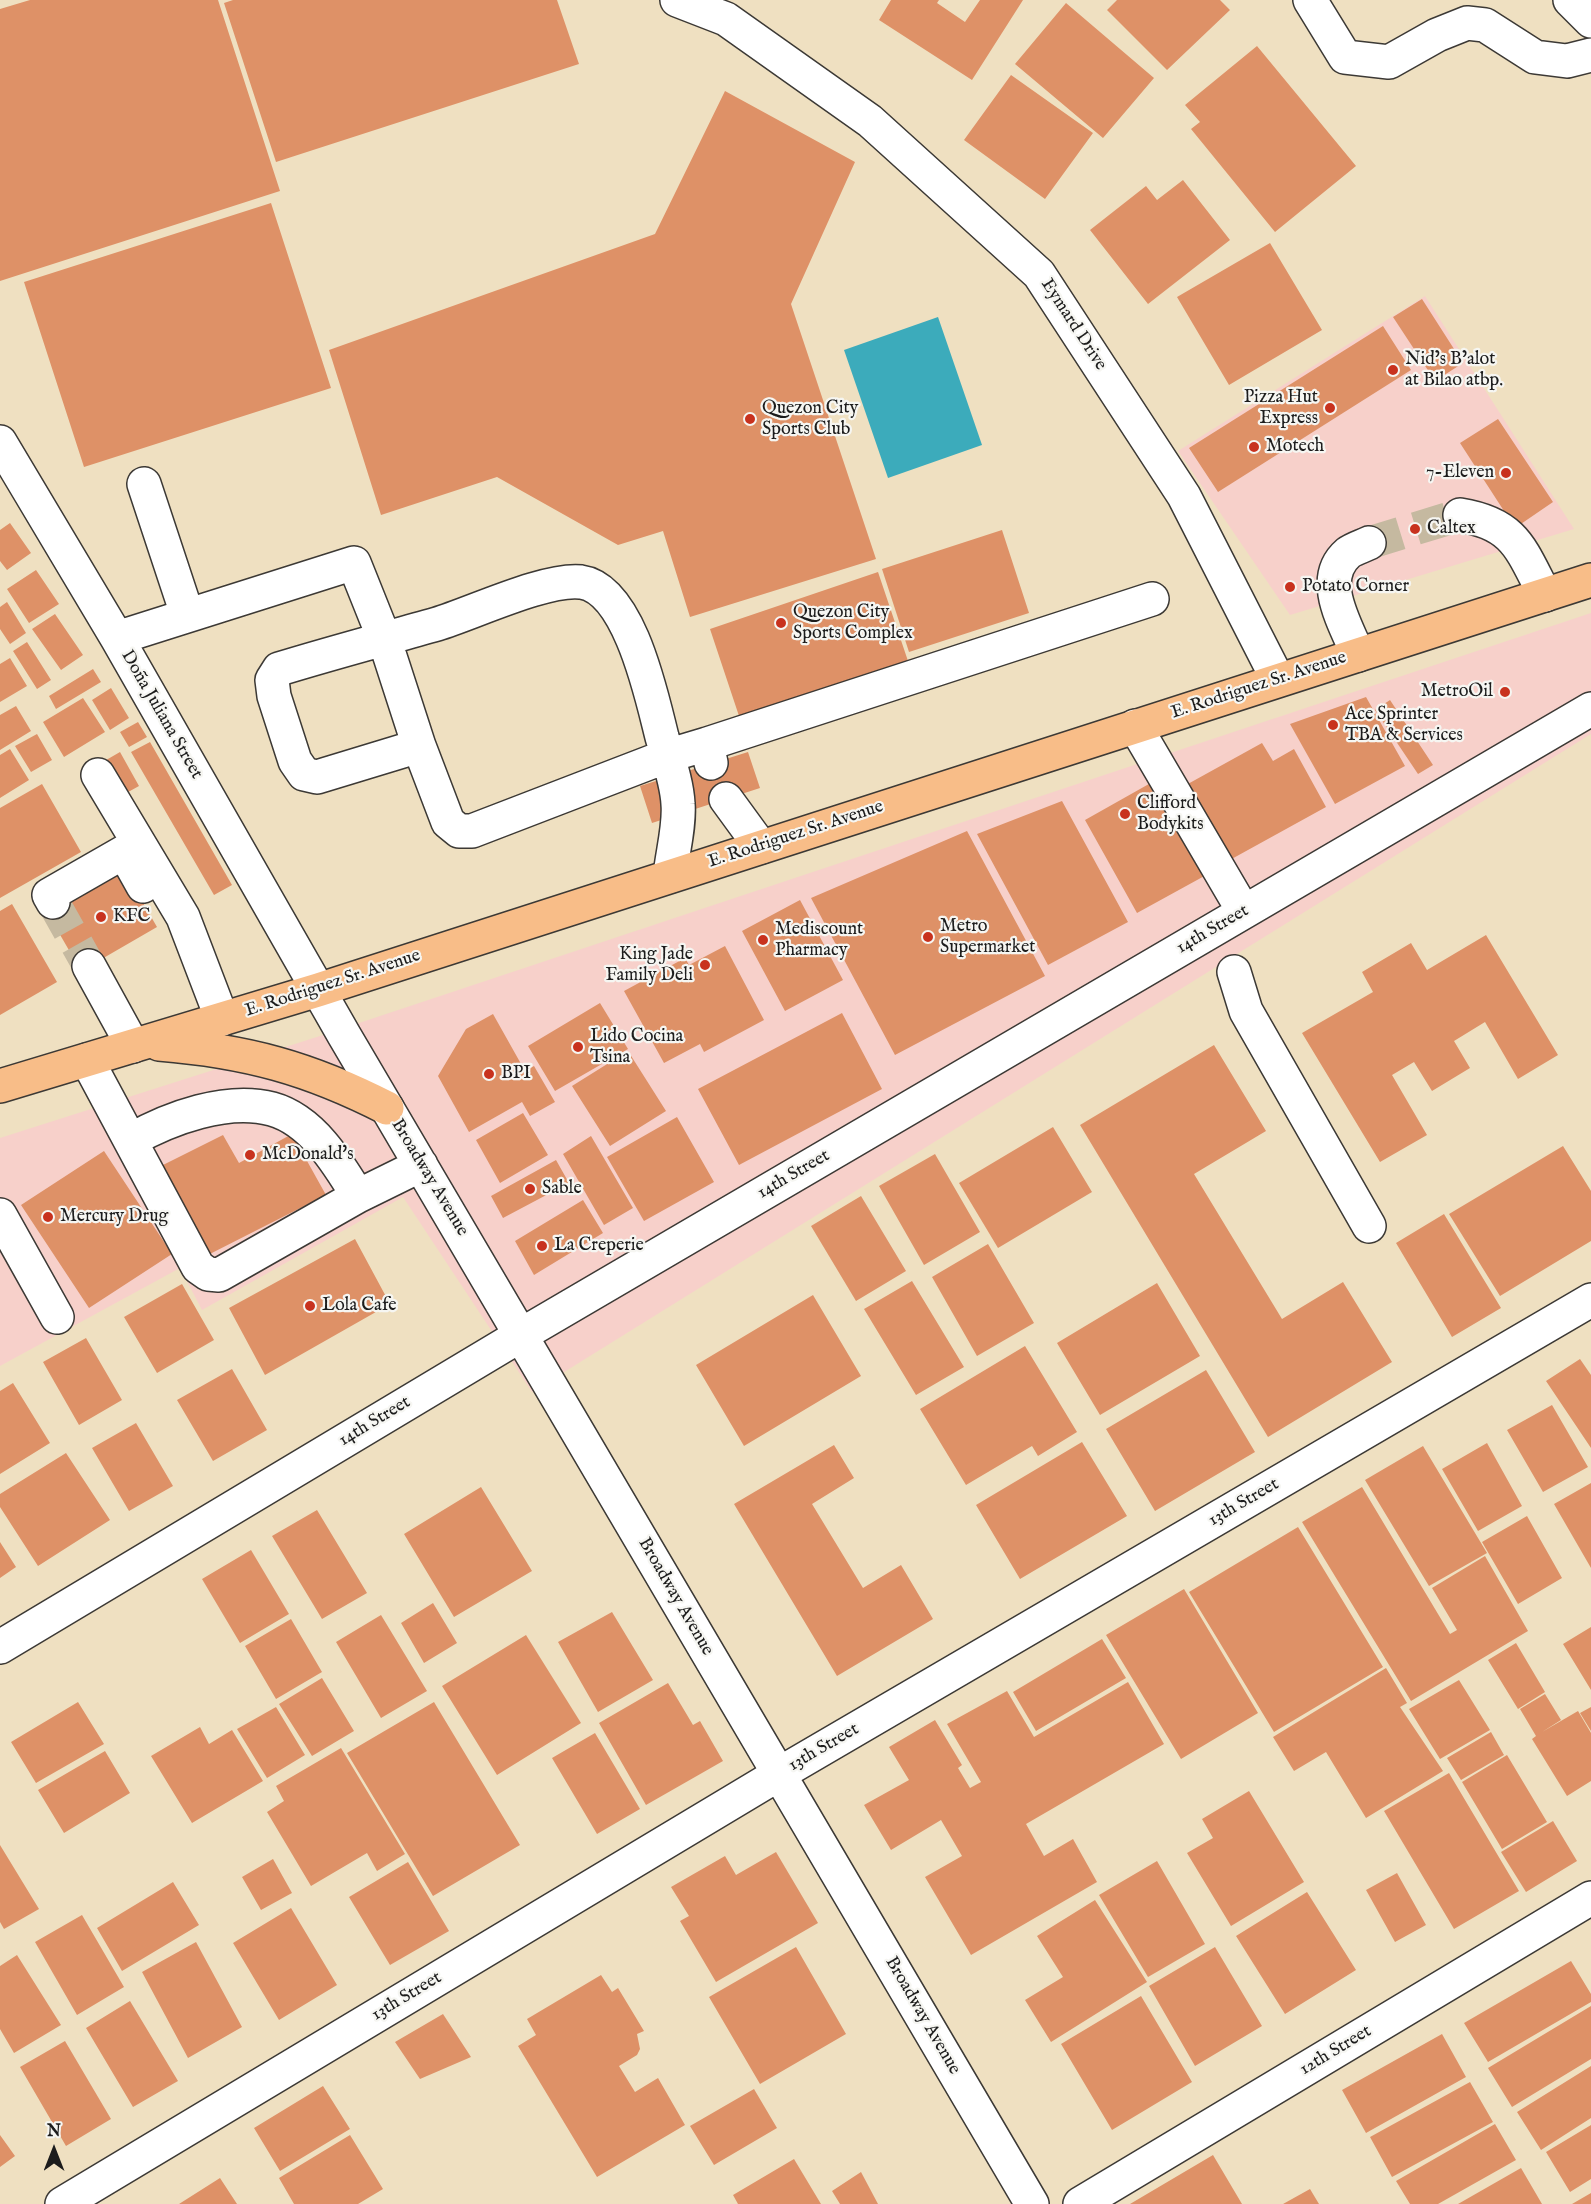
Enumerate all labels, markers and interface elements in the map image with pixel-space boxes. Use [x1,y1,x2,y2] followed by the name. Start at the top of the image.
[1035,275,1111,375] street label: Eymard Drive
[1405,349,1503,392] place label: Nid’s B’alot at Bilao atbp.
[1386,363,1400,377] marker: Nid’s B’alot at Bilao atbp.
[1244,387,1318,430] place label: Pizza Hut Express
[762,398,858,440] place label: Quezon City Sports Club
[1323,401,1337,415] marker: Pizza Hut Express
[743,412,757,426] marker: Quezon City Sports Club
[1266,436,1324,458] place label: Motech
[1247,440,1261,454] marker: Motech
[1426,462,1494,484] place label: 7-Eleven
[1499,466,1513,480] marker: 7-Eleven
[1427,518,1476,540] place label: Caltex
[1408,522,1422,536] marker: Caltex
[1302,576,1409,598] place label: Potato Corner
[1283,580,1297,594] marker: Potato Corner
[793,602,913,644] place label: Quezon City Sports Complex
[774,616,788,630] marker: Quezon City Sports Complex
[115,647,207,783] street label: Doña Juliana Street
[1169,648,1349,724] street label: E. Rodriguez Sr. Avenue
[1421,681,1493,703] place label: MetroOil
[1498,685,1512,699] marker: MetroOil
[1345,704,1463,746] place label: Ace Sprinter TBA & Services
[1326,718,1340,732] marker: Ace Sprinter TBA & Services
[1137,793,1204,836] place label: Clifford Bodykits
[706,797,886,873] street label: E. Rodriguez Sr. Avenue
[1118,807,1132,821] marker: Clifford Bodykits
[1173,901,1253,959] street label: 14th Street
[113,906,150,928] place label: KFC
[94,910,108,924] marker: KFC
[940,916,1035,958] place label: Metro Supermarket
[775,919,863,962] place label: Mediscount Pharmacy
[921,930,935,944] marker: Metro Supermarket
[756,933,770,947] marker: Mediscount Pharmacy
[605,944,693,986] place label: King Jade Family Deli
[243,946,423,1022] street label: E. Rodriguez Sr. Avenue
[698,958,712,972] marker: King Jade Family Deli
[590,1026,683,1068] place label: Lido Cocina Tsina
[571,1040,585,1054] marker: Lido Cocina Tsina
[501,1063,531,1085] place label: BPI
[482,1067,496,1081] marker: BPI
[386,1116,472,1240] street label: Broadway Avenue
[262,1144,354,1166] place label: McDonald's
[754,1146,834,1204] street label: 14th Street
[243,1148,257,1162] marker: McDonald's
[542,1178,582,1200] place label: Sable
[523,1182,537,1196] marker: Sable
[60,1206,168,1228] place label: Mercury Drug
[41,1210,55,1224] marker: Mercury Drug
[554,1235,644,1257] place label: La Creperie
[535,1239,549,1253] marker: La Creperie
[322,1295,397,1317] place label: Lola Cafe
[303,1299,317,1313] marker: Lola Cafe
[335,1392,415,1452] street label: 14th Street
[1205,1474,1283,1532] street label: 13th Street
[632,1534,718,1660] street label: Broadway Avenue
[785,1719,863,1777] street label: 13th Street
[879,1953,965,2079] street label: Broadway Avenue
[368,1968,446,2026] street label: 13th Street
[1296,2021,1376,2081] street label: 12th Street
[24,2120,84,2180] north arrow
[47,2122,61,2142] text: N

